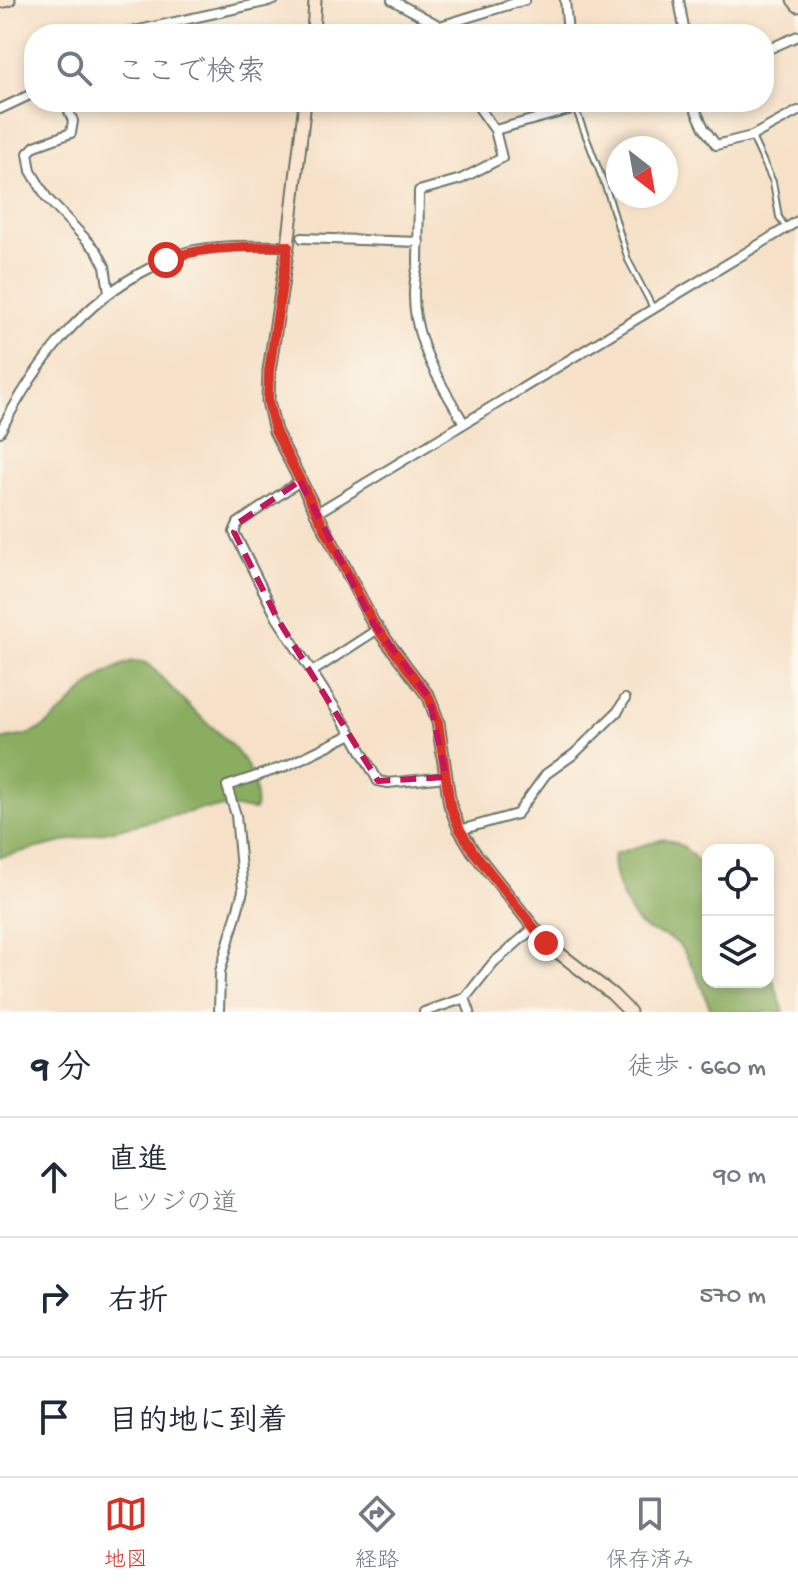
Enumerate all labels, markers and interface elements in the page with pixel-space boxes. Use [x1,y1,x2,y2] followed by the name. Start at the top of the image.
[24,24,774,112] search box
[52,46,96,90] icon: search
[116,57,266,92] text: ここで検索
[606,136,678,208] north arrow
[148,242,184,278] route start
[702,844,774,988] map controls
[702,844,774,916] button: locate
[702,916,774,988] button: layers
[528,925,564,961] route end
[32,1051,91,1091] text: 9 分
[628,1054,766,1085] text: 徒歩 · 660 m
[108,1145,168,1180] text: 直進
[32,1155,76,1199] icon: ahead
[714,1162,766,1193] text: 90 m
[108,1190,238,1221] text: ヒツジの道
[32,1275,76,1319] icon: right
[699,1282,766,1313] text: 570 m
[108,1286,168,1321] text: 右折
[32,1395,76,1439] icon: arrive
[108,1406,288,1441] text: 目的地に到着
[104,1492,148,1575] tab: 地図
[355,1492,399,1575] tab: 経路
[606,1492,694,1575] tab: 保存済み

